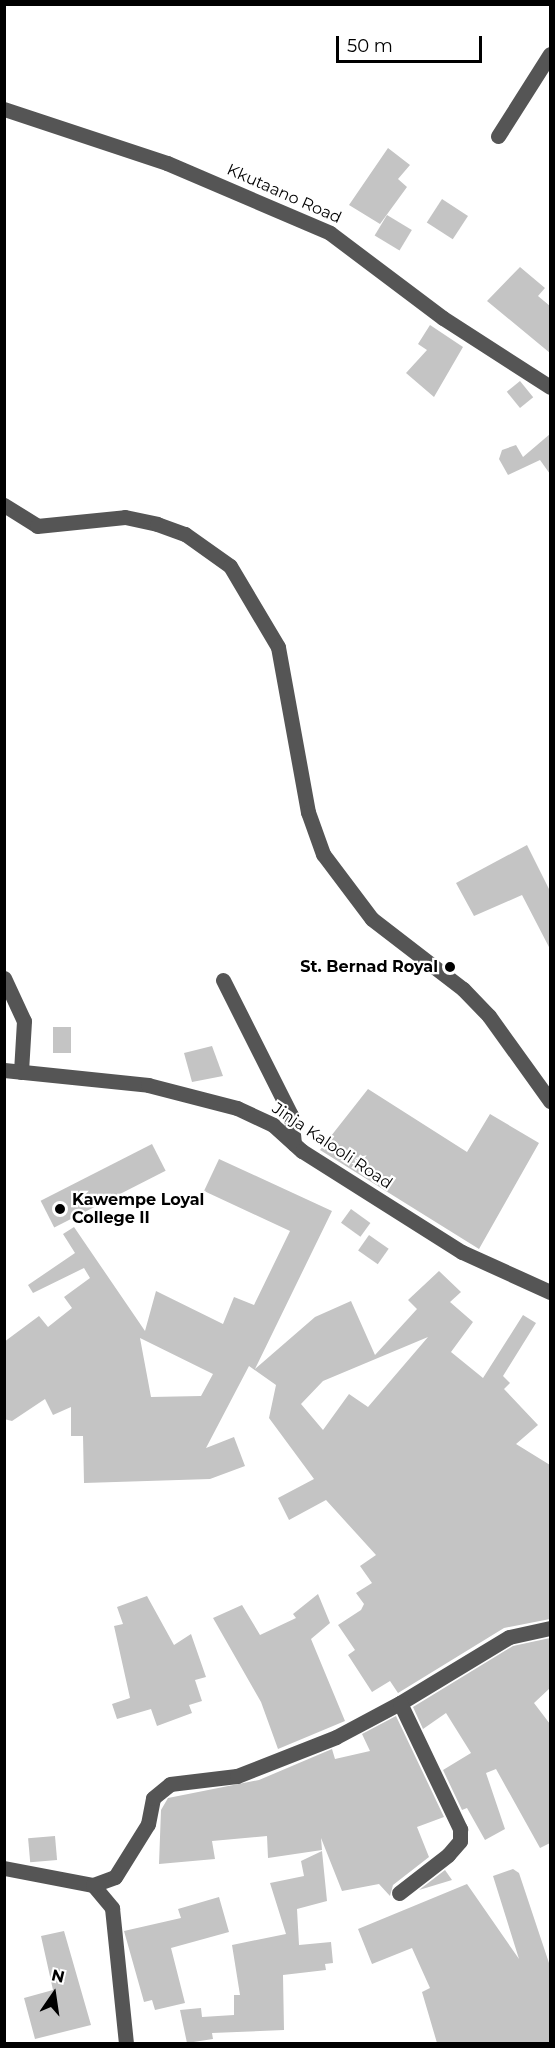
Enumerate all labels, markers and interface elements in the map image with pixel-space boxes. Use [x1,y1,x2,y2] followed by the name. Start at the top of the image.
[339,24,484,62] scale bar
[347,35,393,57] text: 50 m
[224,160,344,228] street label: Kkutaano Road
[300,957,438,977] place label: St. Bernad Royal
[443,960,457,974] marker: St. Bernad Royal
[268,1099,396,1193] street label: Jinja Kalooli Road
[72,1190,204,1228] place label: Kawempe Loyal College II
[53,1202,67,1216] marker: Kawempe Loyal College II
[24,1964,84,2024] north arrow
[50,1965,67,1987] text: N

